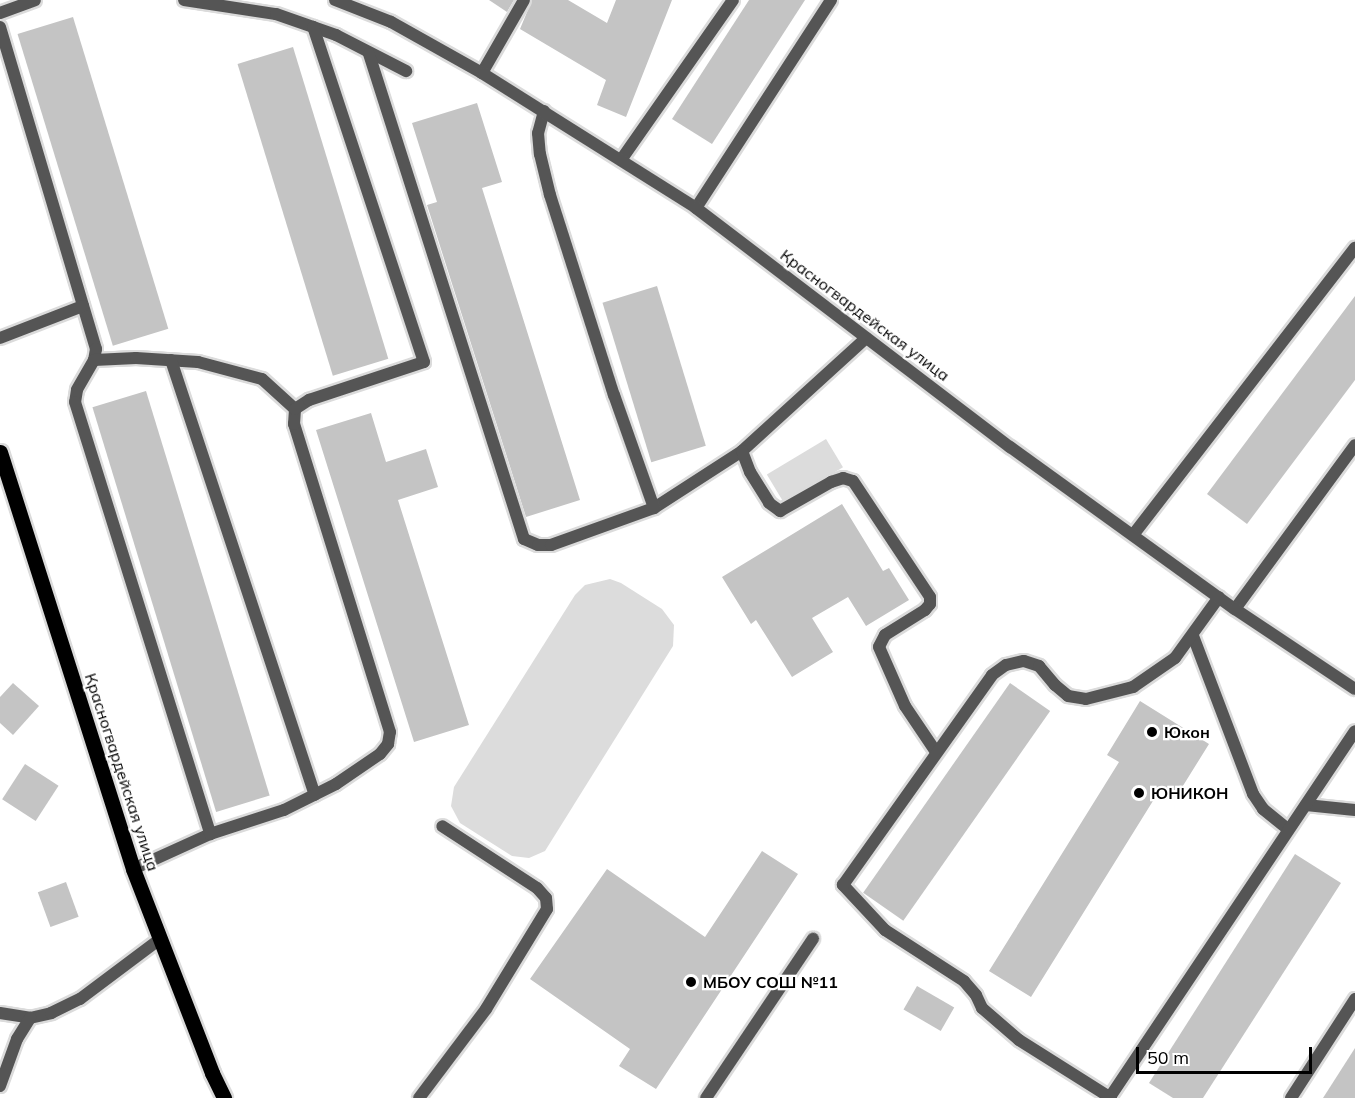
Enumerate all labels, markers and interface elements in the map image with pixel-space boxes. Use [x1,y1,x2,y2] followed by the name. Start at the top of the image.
[777,245,953,385] street label: Красногвардейская улица
[81,671,163,873] street label: Красногвардейская улица
[1164,722,1210,742] place label: Юкон
[1145,725,1159,739] marker: Юкон
[1151,783,1228,803] place label: ЮНИКОН
[1132,786,1146,800] marker: ЮНИКОН
[703,972,838,992] place label: МБОУ СОШ №11
[684,975,698,989] marker: МБОУ СОШ №11
[1139,1035,1314,1073] scale bar
[1147,1046,1189,1069] text: 50 m

